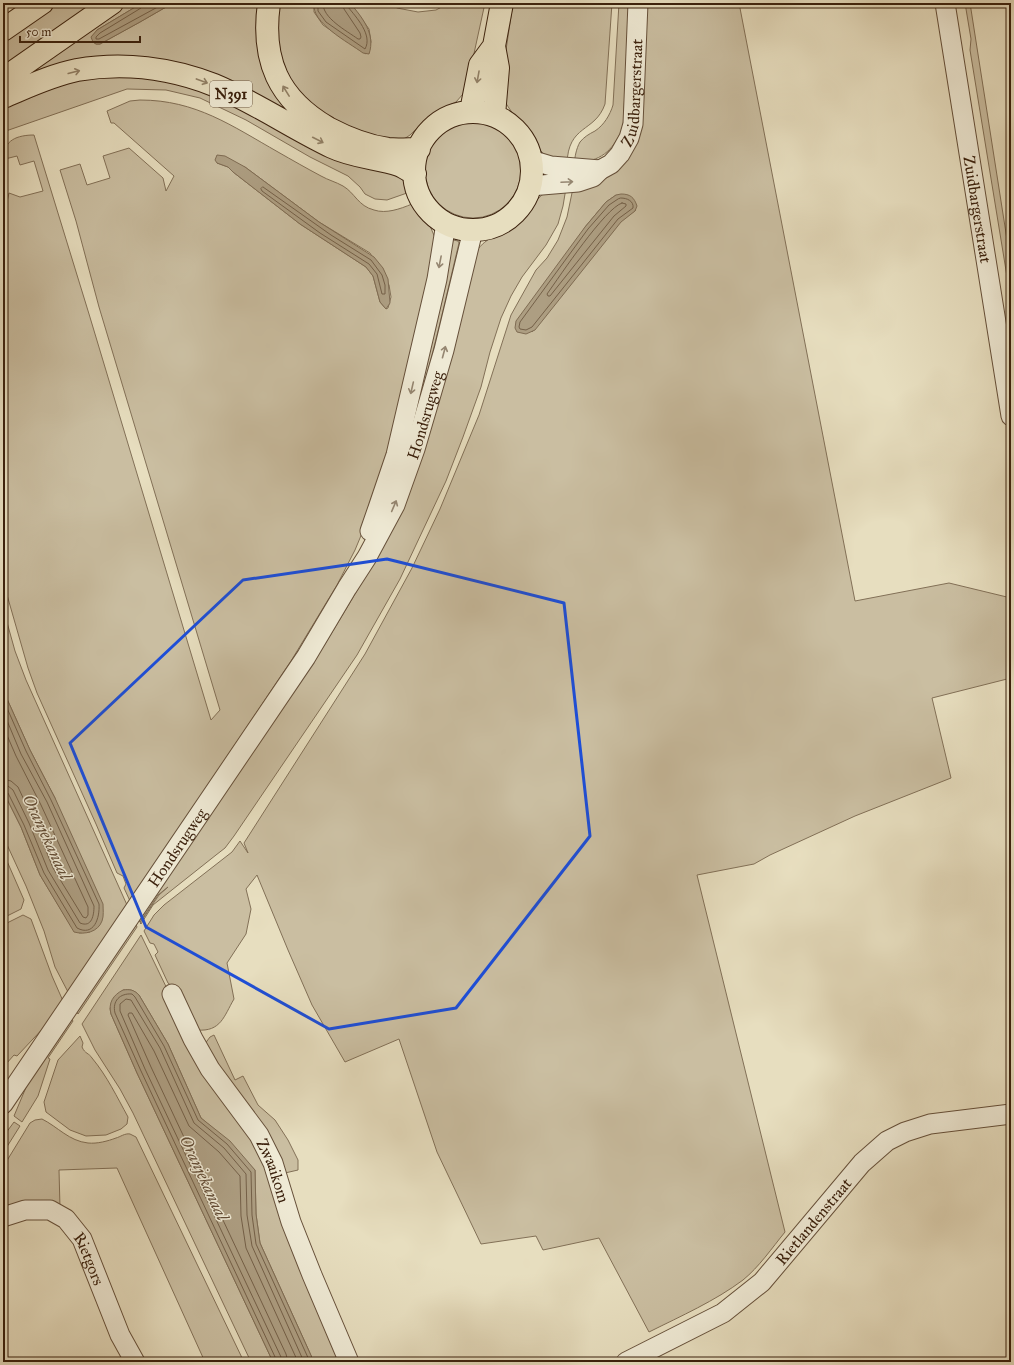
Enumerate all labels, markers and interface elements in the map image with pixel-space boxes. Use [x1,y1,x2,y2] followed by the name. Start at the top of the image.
[20,18,140,44] scale bar
[26,25,51,39] text: 50 m
[617,38,646,150] street label: Zuidbargerstraat
[67,67,80,75] one-way arrow
[474,70,482,83] one-way arrow
[195,78,208,85] one-way arrow
[210,81,252,107] road number: N391
[282,86,290,97] one-way arrow
[311,136,323,144] one-way arrow
[960,154,996,265] street label: Zuidbargerstraat
[560,179,573,186] one-way arrow
[436,255,444,268] one-way arrow
[440,346,448,359] one-way arrow
[403,368,448,462] street label: Hondsrugweg
[408,382,416,395] one-way arrow
[391,500,398,512] one-way arrow
[18,791,76,884] water label: Oranjekanaal
[144,804,212,890] street label: Hondsrugweg
[175,1132,233,1225] water label: Oranjekanaal
[253,1135,294,1205] street label: Zwaaikom
[771,1174,855,1269] street label: Rietlandenstraat
[70,1228,109,1288] street label: Rietgors

